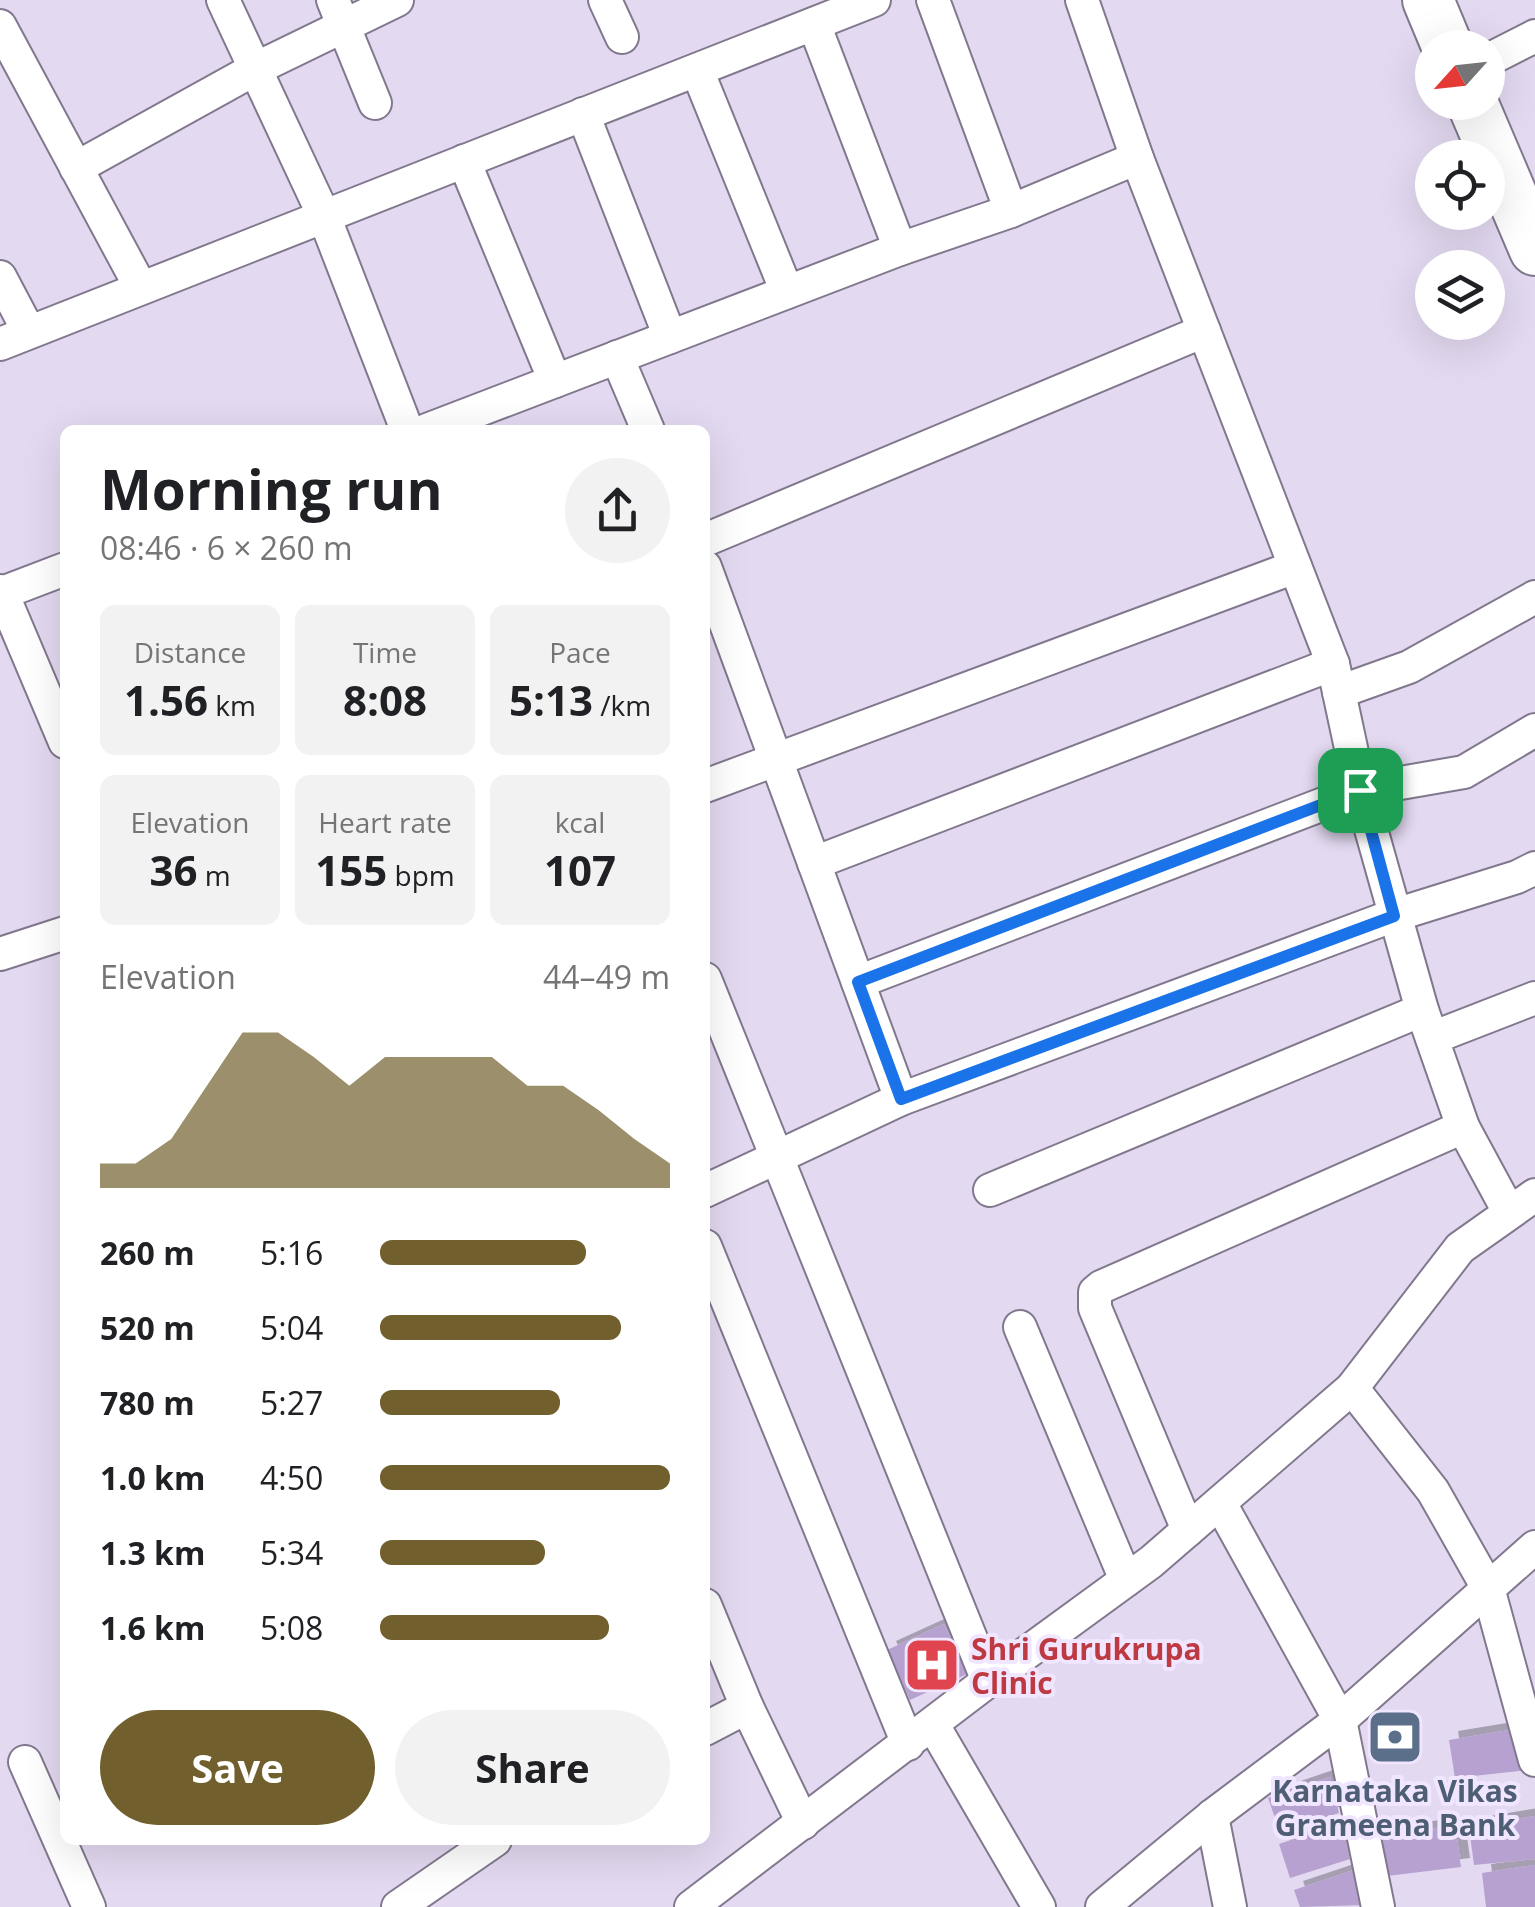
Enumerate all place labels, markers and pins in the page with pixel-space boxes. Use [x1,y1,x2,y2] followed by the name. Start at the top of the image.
[1318,748,1403,833] pin
[971,1628,1202,1703] place label: Shri Gurukrupa Clinic
[902,1635,962,1695] hospital icon: Shri Gurukrupa Clinic
[1365,1707,1425,1767] bank icon: Karnataka Vikas Grameena Bank
[1272,1770,1518,1845] place label: Karnataka Vikas Grameena Bank

